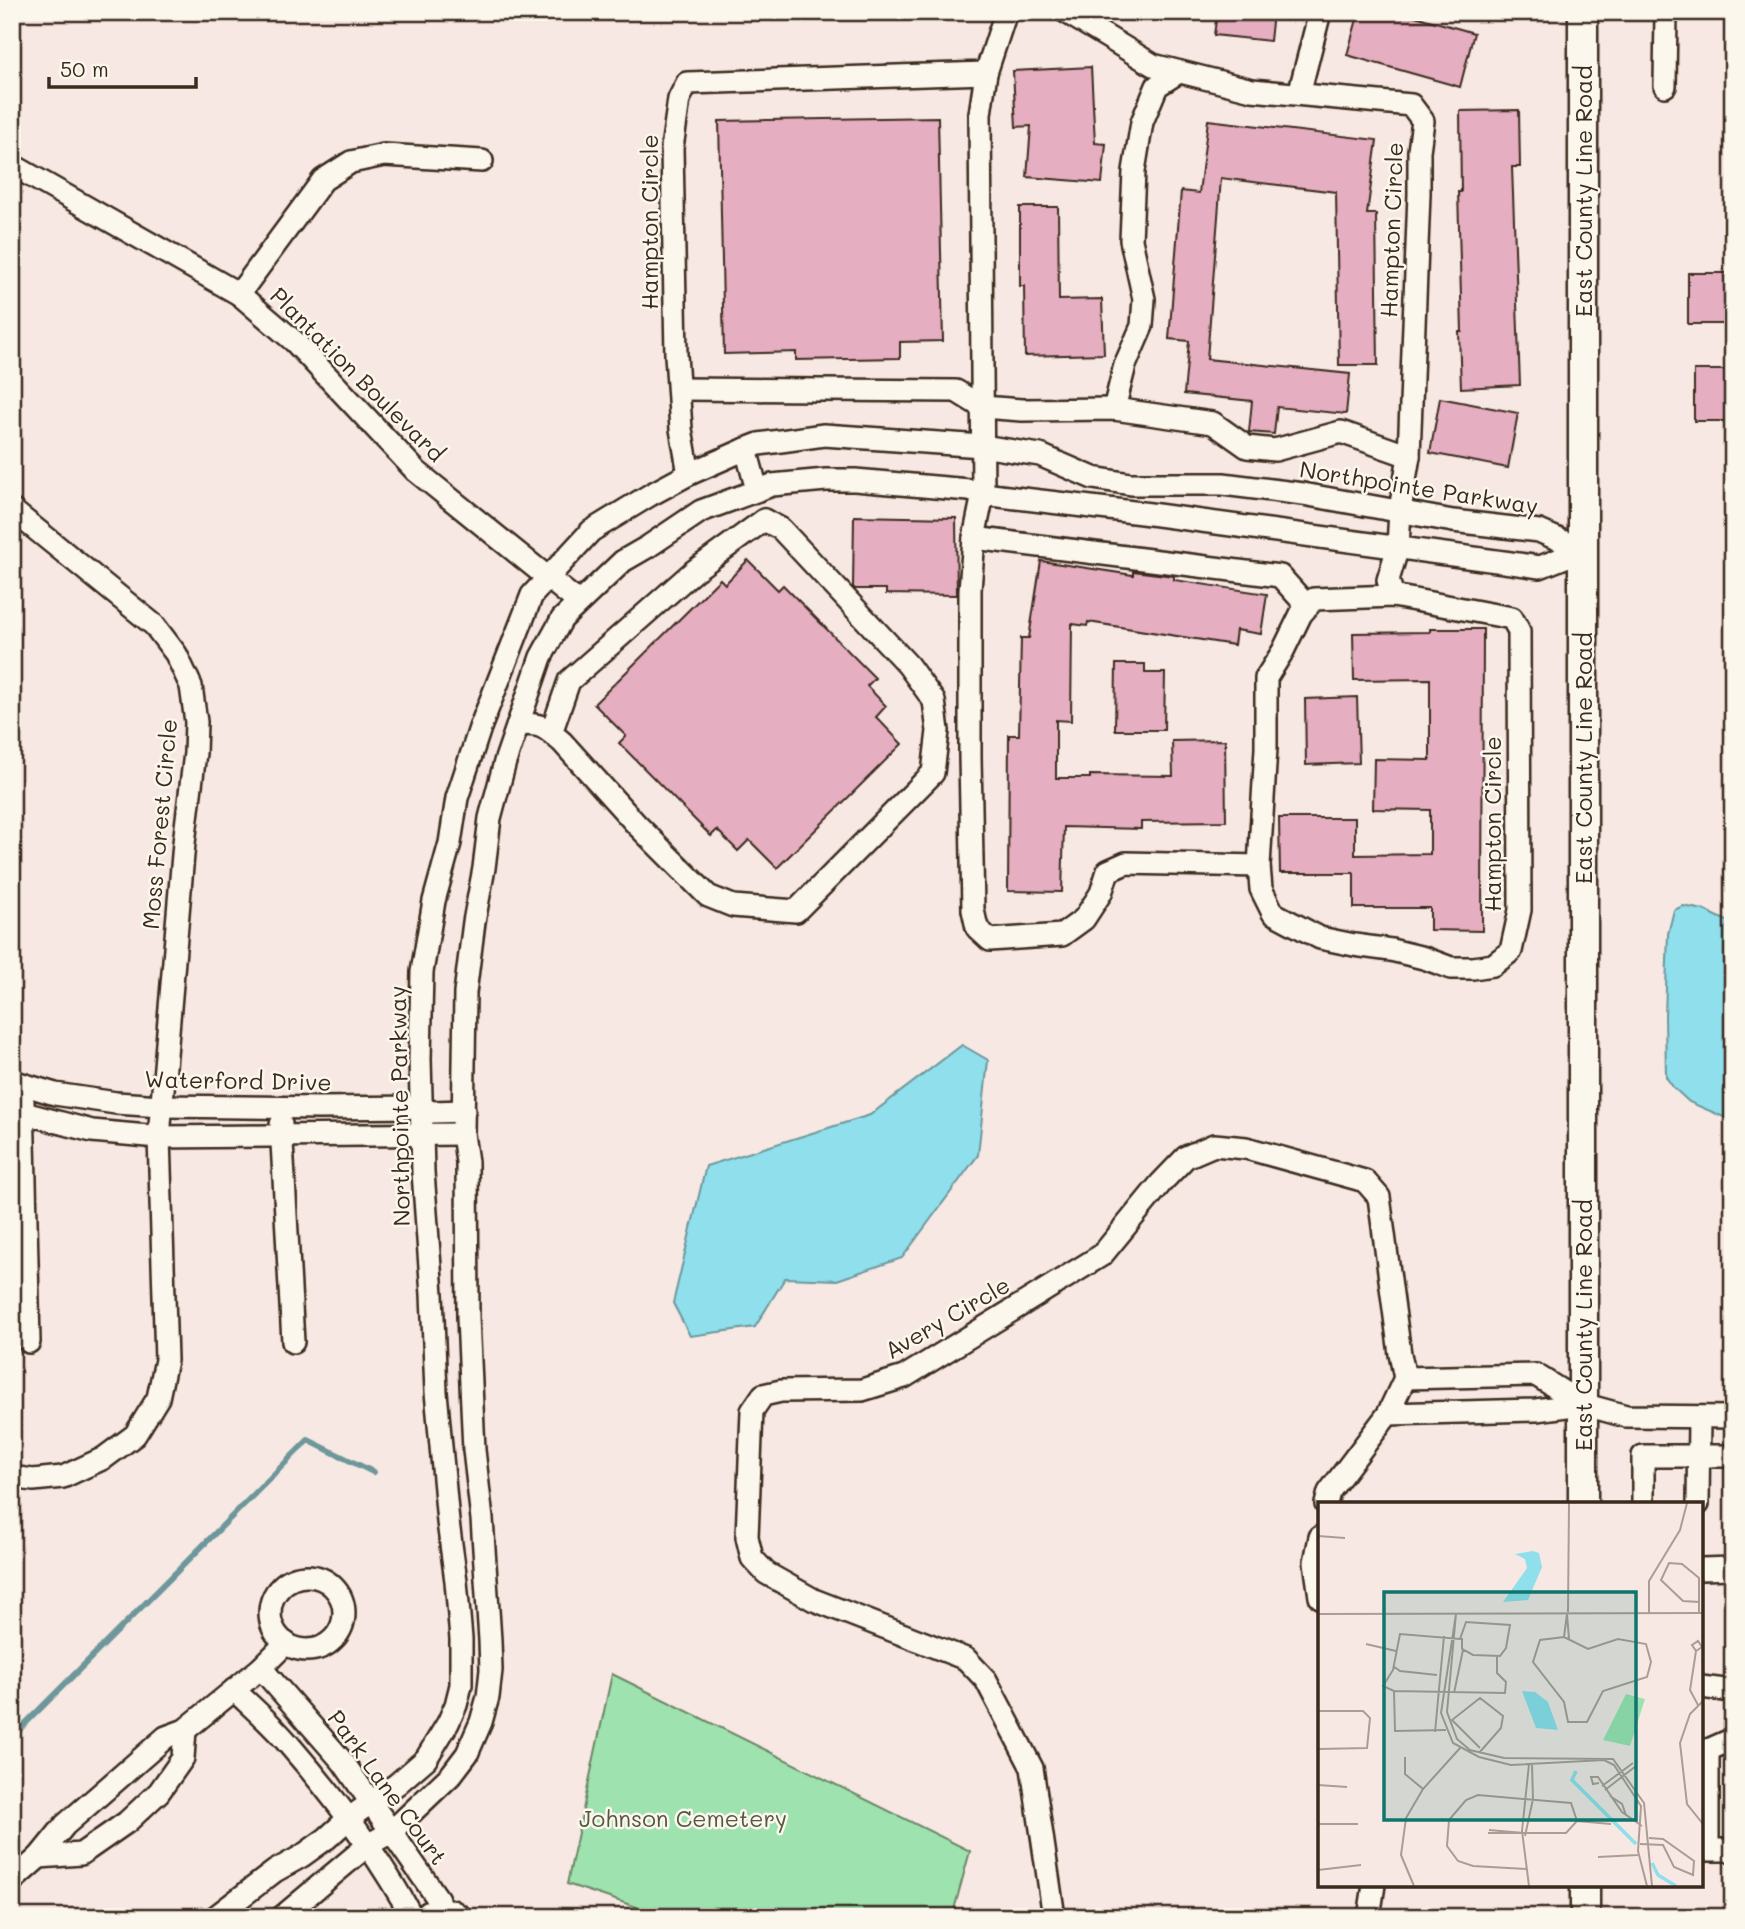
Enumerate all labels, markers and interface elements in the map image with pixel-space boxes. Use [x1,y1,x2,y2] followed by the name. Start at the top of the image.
[49,46,196,90] scale bar
[60,55,109,82] text: 50 m
[1568,65,1598,317] street label: East County Line Road
[634,134,664,310] street label: Hampton Circle
[1373,142,1409,318] street label: Hampton Circle
[264,280,452,468] street label: Plantation Boulevard
[1298,453,1540,521] street label: Northpointe Parkway
[1568,632,1598,884] street label: East County Line Road
[135,718,183,930] street label: Moss Forest Circle
[1477,736,1507,912] street label: Hampton Circle
[382,985,416,1227] street label: Northpointe Parkway
[144,1063,332,1097] street label: Waterford Drive
[1568,1199,1598,1451] street label: East County Line Road
[879,1269,1015,1365] street label: Avery Circle
[1318,1502,1703,1887] inset map
[322,1704,454,1870] street label: Park Lane Court
[579,1803,787,1833] park label: Johnson Cemetery

